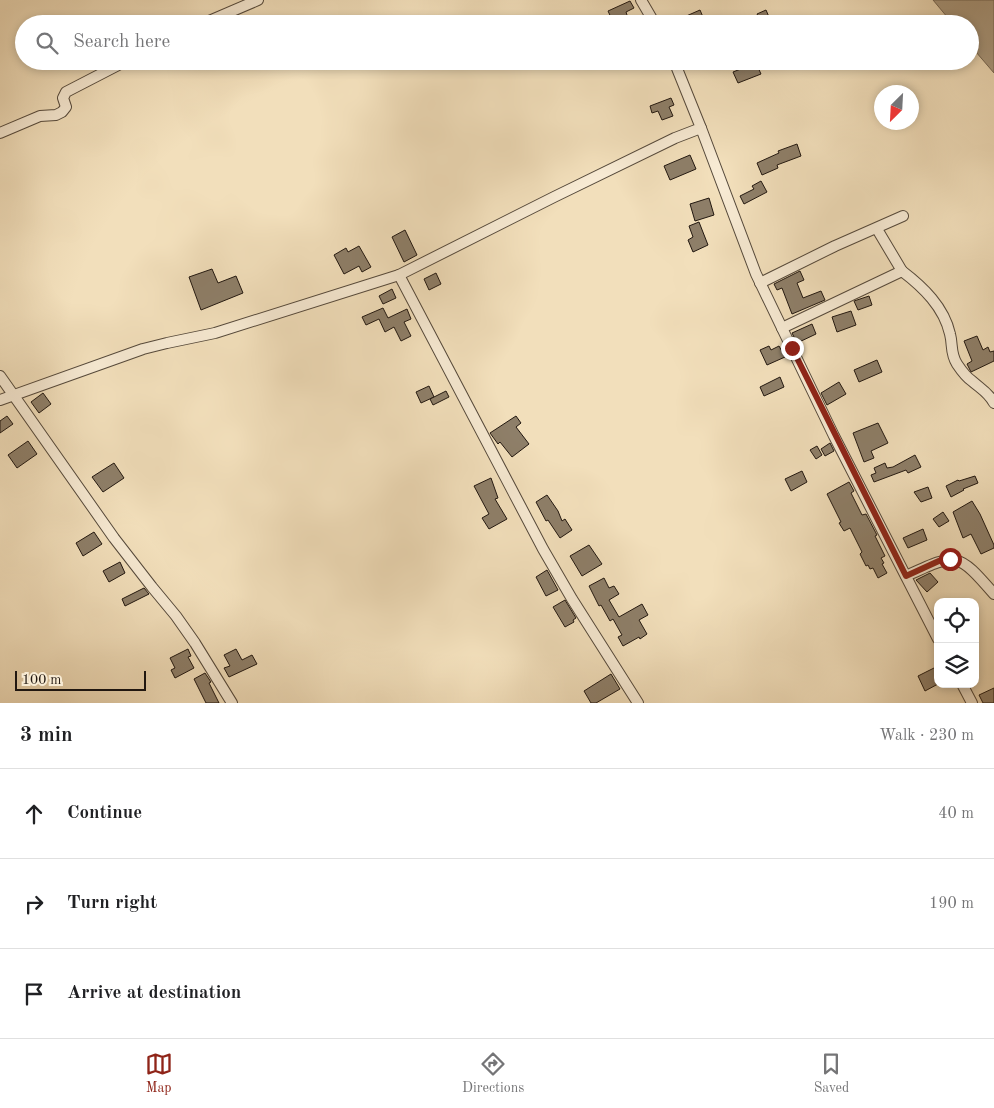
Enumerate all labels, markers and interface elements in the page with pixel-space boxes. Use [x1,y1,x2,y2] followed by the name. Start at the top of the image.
[15,15,979,70] search box
[33,29,61,57] icon: search
[73,33,170,52] text: Search here
[874,85,919,130] north arrow
[781,337,804,360] route end
[939,548,962,571] route start
[934,598,979,688] map controls
[934,598,979,643] button: locate
[934,643,979,688] button: layers
[15,668,146,691] scale bar
[22,673,61,687] text: 100 m
[20,725,73,746] text: 3 min
[879,728,974,744] text: Walk · 230 m
[20,800,48,828] icon: ahead
[67,804,142,823] text: Continue
[938,806,974,822] text: 40 m
[20,890,48,918] icon: right
[67,894,157,913] text: Turn right
[929,896,974,912] text: 190 m
[20,980,48,1008] icon: arrive
[67,984,241,1003] text: Arrive at destination
[145,1050,173,1097] tab: Map
[462,1050,524,1097] tab: Directions
[814,1050,849,1097] tab: Saved

